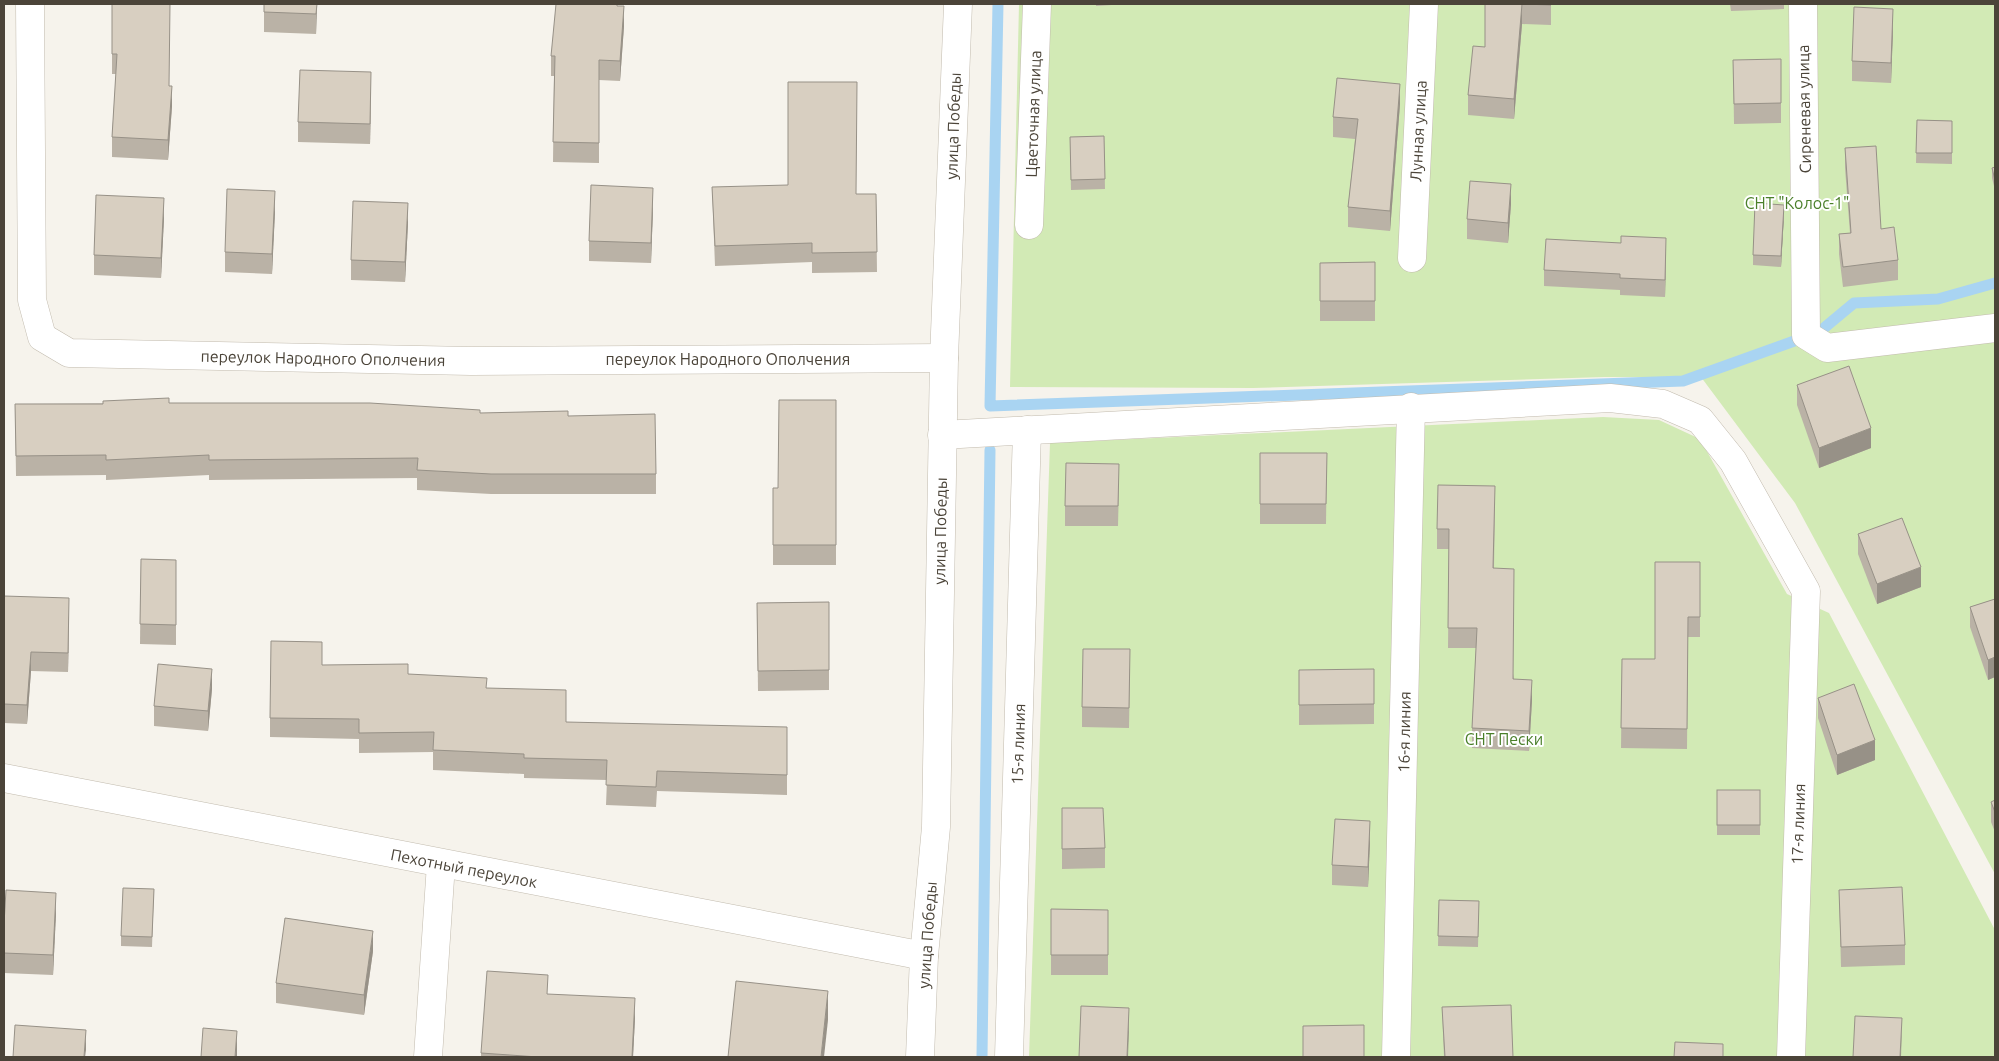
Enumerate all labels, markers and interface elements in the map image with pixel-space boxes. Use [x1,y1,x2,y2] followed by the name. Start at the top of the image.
[1794,44,1814,174] street label: Сиреневая улица
[1022,50,1044,178] street label: Цветочная улица
[942,72,964,180] street label: улица Победы
[1406,80,1430,182] street label: Лунная улица
[1745,194,1849,212] park label: СНТ "Колос-1"
[200,347,446,369] street label: переулок Народного Ополчения
[606,350,850,368] street label: переулок Народного Ополчения
[930,477,950,585] street label: улица Победы
[1394,691,1414,773] street label: 16-я линия
[1008,703,1028,785] street label: 15-я линия
[1465,730,1543,748] park label: СНТ Пески
[1788,783,1808,865] street label: 17-я линия
[389,845,539,891] street label: Пехотный переулок
[914,881,940,989] street label: улица Победы

